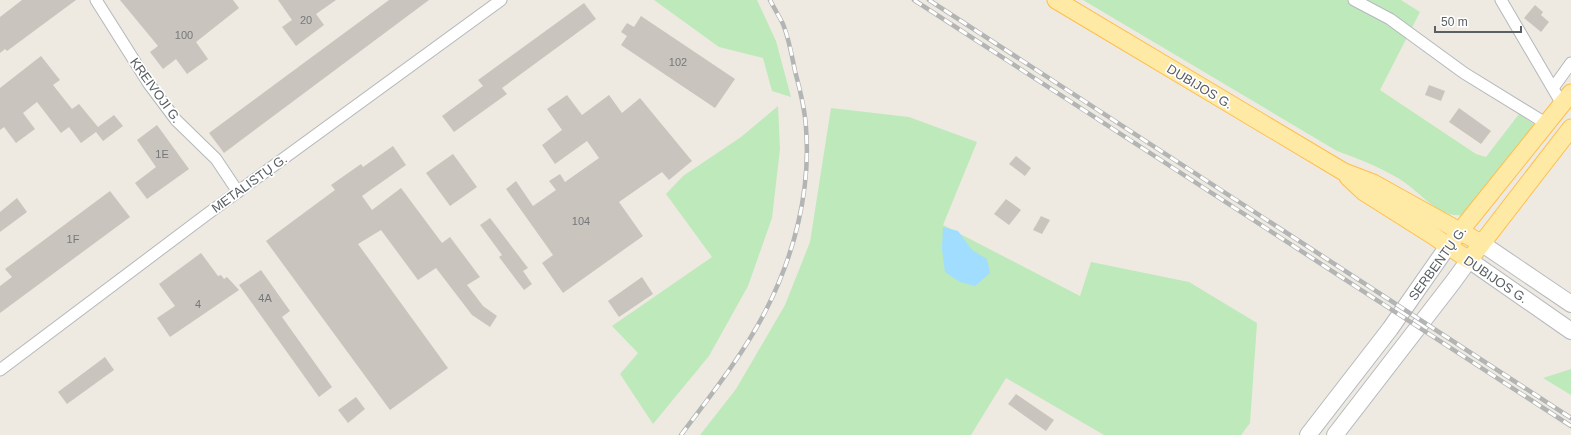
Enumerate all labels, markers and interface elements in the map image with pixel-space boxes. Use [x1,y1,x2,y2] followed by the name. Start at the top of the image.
[1435,8,1521,34] scale bar
[300,14,312,26] house number: 20
[1441,15,1468,29] text: 50 m
[175,29,193,41] house number: 100
[127,55,184,126] street label: KREIVOJI G.
[669,56,687,68] house number: 102
[1164,61,1235,112] street label: DUBIJOS G.
[155,148,169,160] house number: 1E
[209,151,290,216] street label: METALISTŲ G.
[572,215,590,227] house number: 104
[1405,223,1469,303] street label: SERBENTŲ G.
[67,233,80,245] house number: 1F
[1461,253,1530,306] street label: DUBIJOS G.
[258,292,272,304] house number: 4A
[195,298,201,310] house number: 4

